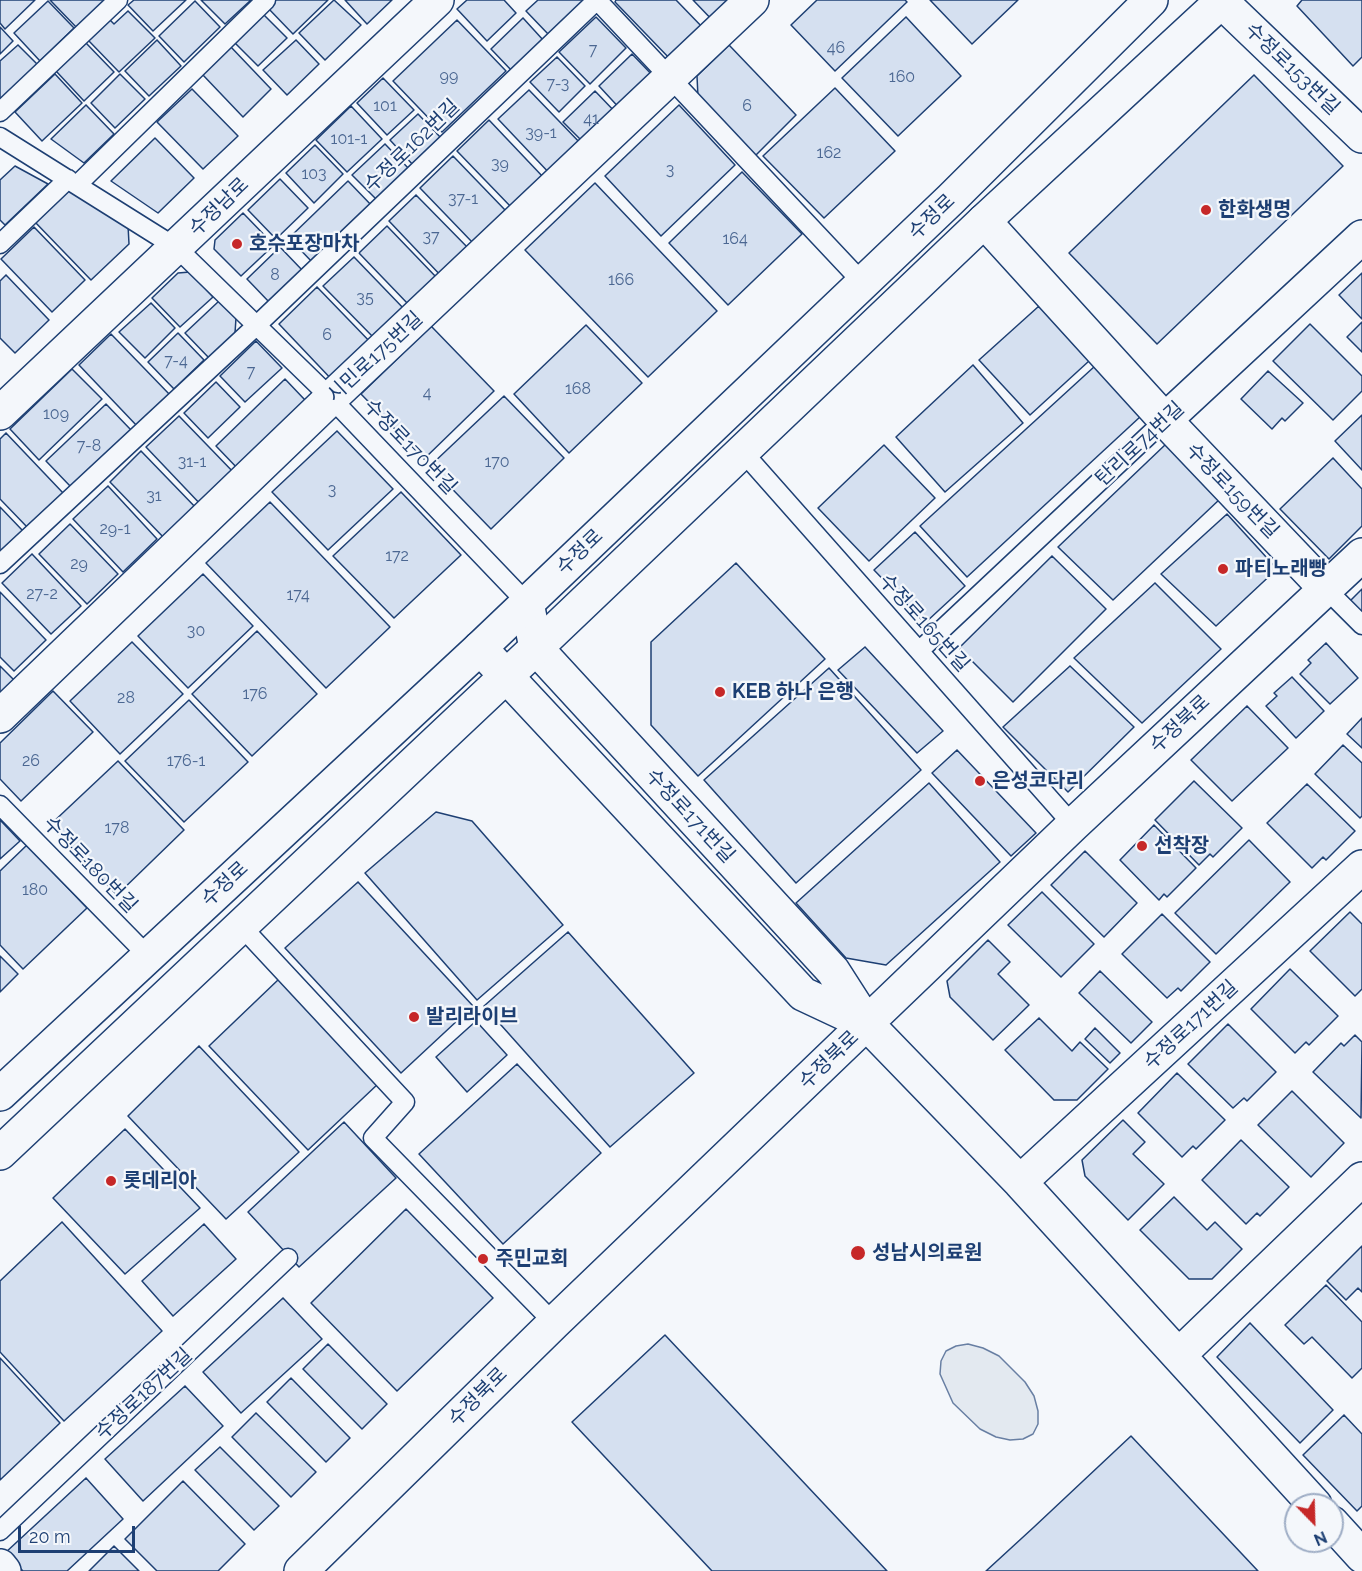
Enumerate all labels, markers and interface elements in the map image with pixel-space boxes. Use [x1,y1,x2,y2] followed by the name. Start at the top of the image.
[1240,18,1344,120] street label: 수정로153번길
[827,38,845,58] house number: 46
[589,40,597,60] house number: 7
[440,66,458,86] house number: 99
[889,67,915,87] house number: 160
[547,74,569,94] house number: 7-3
[359,95,465,197] street label: 수정로162번길
[373,96,397,116] house number: 101
[742,96,752,116] house number: 6
[583,109,599,129] house number: 41
[525,123,557,143] house number: 39-1
[331,129,367,149] house number: 101-1
[817,143,841,163] house number: 162
[491,154,509,174] house number: 39
[666,160,674,180] house number: 3
[301,164,327,184] house number: 103
[184,173,254,241] street label: 수정남로
[448,189,478,209] house number: 37-1
[904,189,960,245] street label: 수정로
[1218,198,1292,222] place label: 한화생명
[1199,203,1213,217] marker: 한화생명
[422,227,440,247] house number: 37
[722,229,748,249] house number: 164
[249,232,359,256] place label: 호수포장마차
[230,237,244,251] marker: 호수포장마차
[270,265,280,285] house number: 8
[608,270,634,290] house number: 166
[356,288,374,308] house number: 35
[322,307,428,407] street label: 시민로175번길
[322,325,332,345] house number: 6
[164,351,188,371] house number: 7-4
[247,362,255,382] house number: 7
[565,379,591,399] house number: 168
[423,383,431,403] house number: 4
[359,394,461,500] street label: 수정로170번길
[1091,397,1189,491] street label: 탄리로74번길
[43,404,69,424] house number: 109
[77,436,101,456] house number: 7-8
[1181,438,1283,544] street label: 수정로159번길
[178,452,206,472] house number: 31-1
[484,452,510,472] house number: 170
[328,480,336,500] house number: 3
[146,486,162,506] house number: 31
[99,519,131,539] house number: 29-1
[552,524,608,580] street label: 수정로
[385,546,409,566] house number: 172
[70,554,88,574] house number: 29
[1235,557,1327,581] place label: 파티노래빵
[1216,562,1230,576] marker: 파티노래빵
[874,569,974,677] street label: 수정로165번길
[26,584,58,604] house number: 27-2
[286,585,310,605] house number: 174
[187,621,205,641] house number: 30
[732,680,854,704] place label: KEB 하나 은행
[243,684,267,704] house number: 176
[713,685,727,699] marker: KEB 하나 은행
[117,688,135,708] house number: 28
[1145,690,1215,758] street label: 수정북로
[22,751,40,771] house number: 26
[167,751,205,771] house number: 176-1
[640,764,740,868] street label: 수정로171번길
[992,769,1084,793] place label: 은성코다리
[973,774,987,788] marker: 은성코다리
[38,812,142,918] street label: 수정로180번길
[105,818,129,838] house number: 178
[1154,834,1209,858] place label: 선착장
[1135,839,1149,853] marker: 선착장
[197,856,253,912] street label: 수정로
[22,880,48,900] house number: 180
[1139,975,1243,1075] street label: 수정로171번길
[426,1005,518,1029] place label: 발리라이브
[407,1010,421,1024] marker: 발리라이브
[794,1026,864,1094] street label: 수정북로
[123,1169,197,1193] place label: 롯데리아
[104,1174,118,1188] marker: 롯데리아
[872,1241,982,1265] place label: 성남시의료원
[849,1244,867,1262] marker: 성남시의료원
[495,1247,569,1271] place label: 주민교회
[476,1252,490,1266] marker: 주민교회
[91,1343,197,1445] street label: 수정로187번길
[443,1362,513,1432] street label: 수정북로
[1284,1493,1344,1553] north arrow
[21,1514,138,1552] scale bar
[29,1526,71,1547] text: 20 m
[1311,1527,1330,1549] text: N

